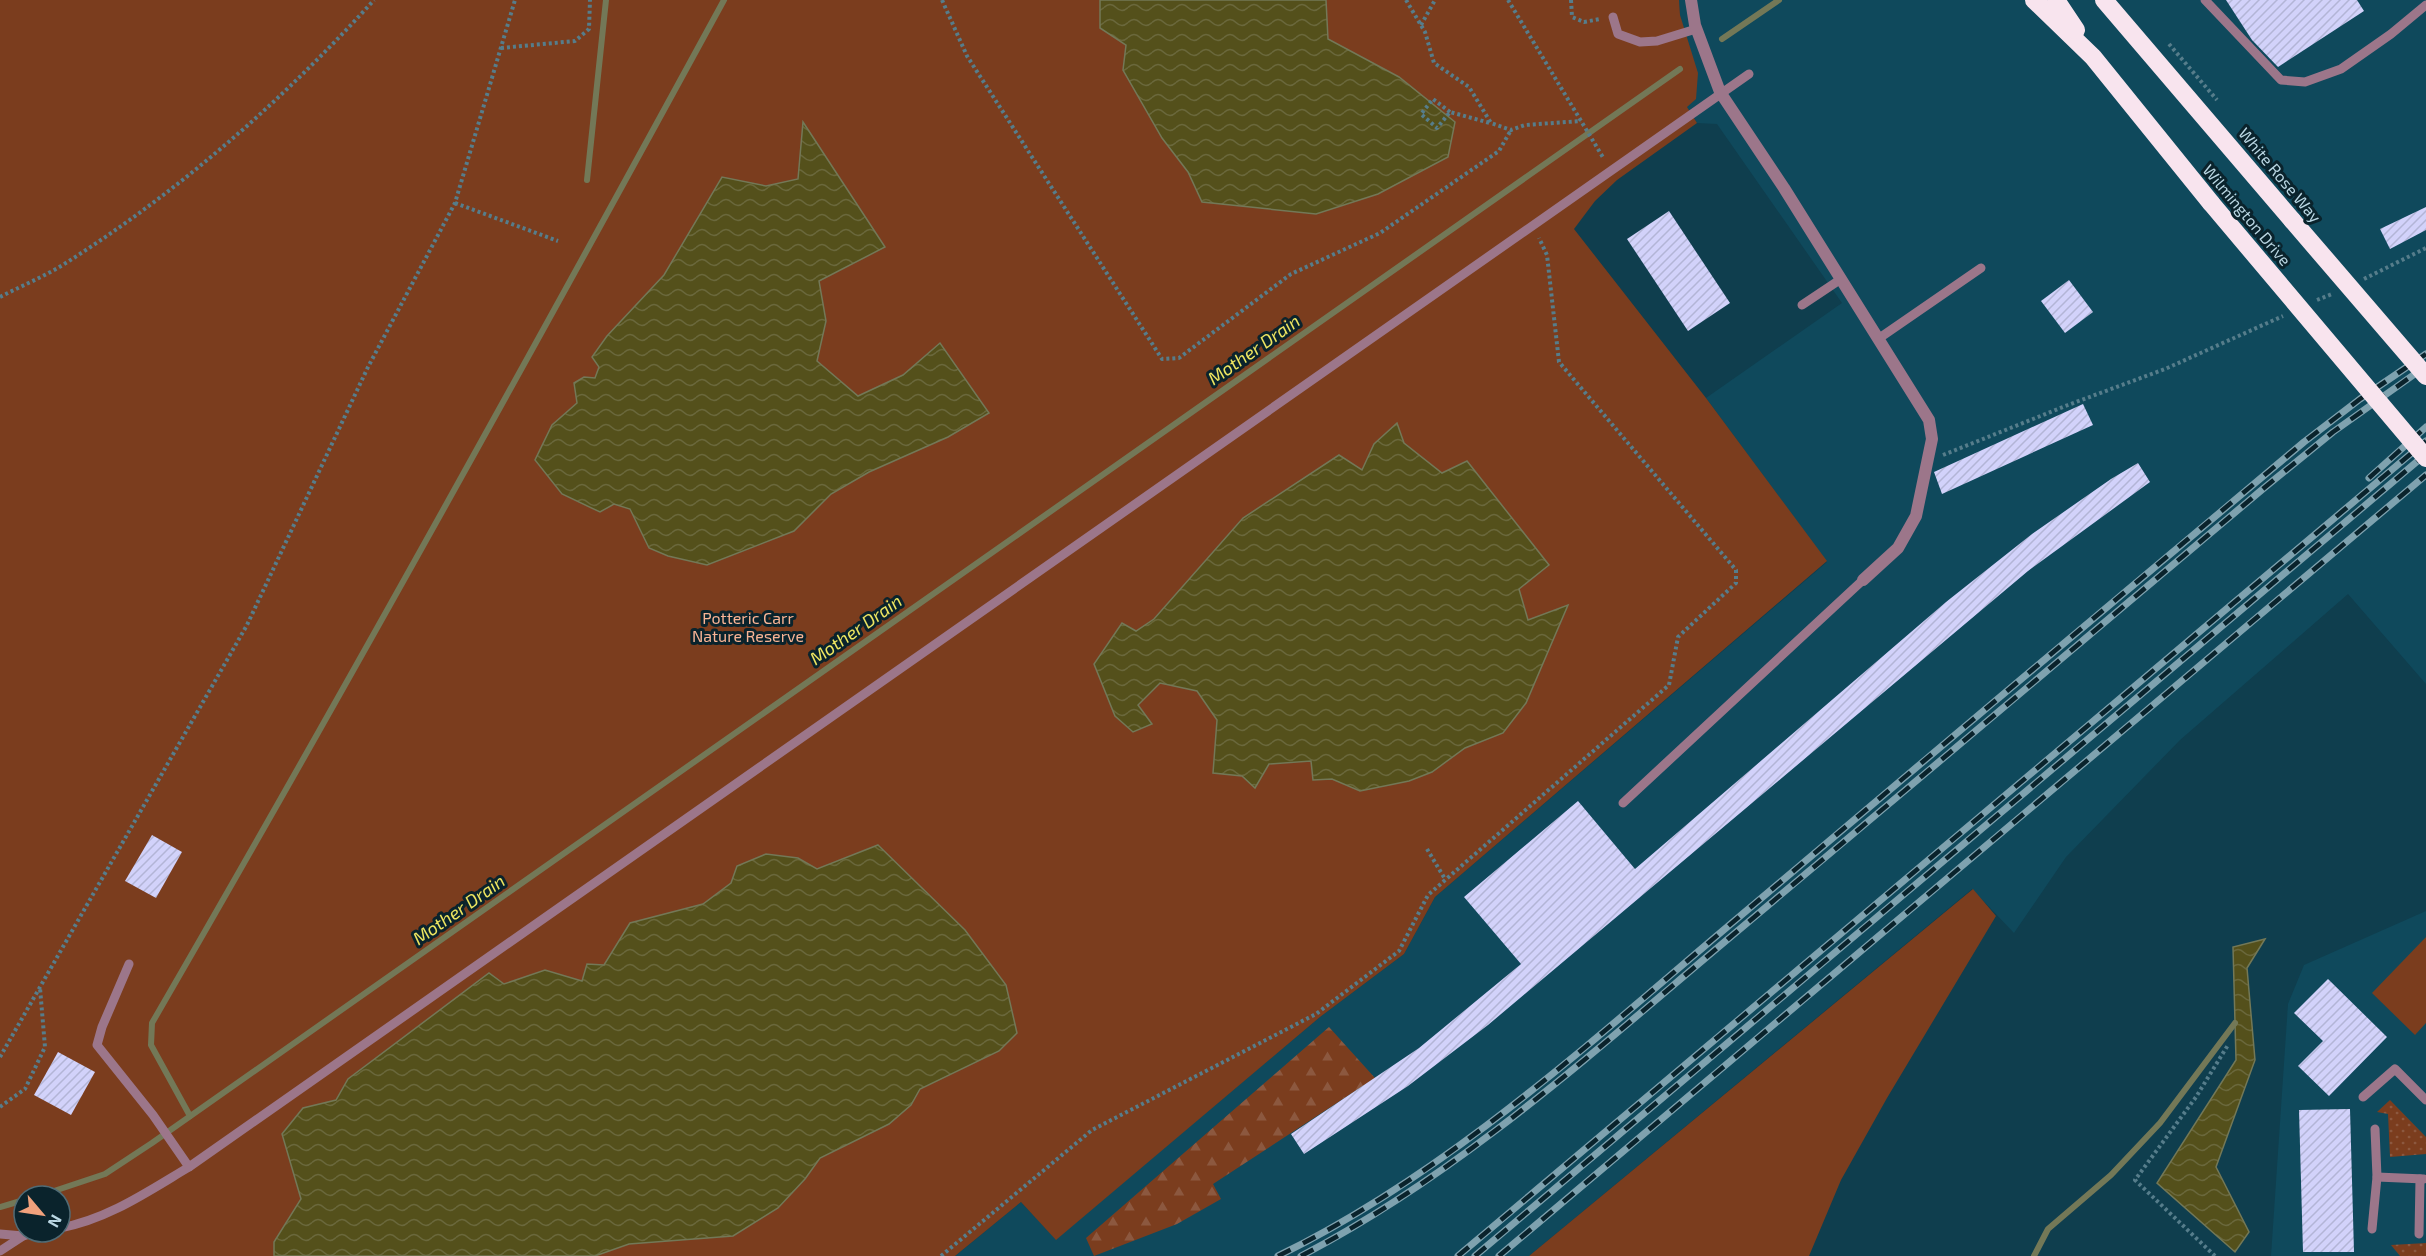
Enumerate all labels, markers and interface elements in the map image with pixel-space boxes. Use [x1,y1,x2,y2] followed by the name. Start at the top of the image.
[2235,123,2326,226] street label: White Rose Way
[2200,160,2295,269] street label: Wilmington Drive
[1203,309,1304,389] water label: Mother Drain
[805,589,906,669] water label: Mother Drain
[692,608,804,645] park label: Potteric Carr Nature Reserve
[408,869,509,949] water label: Mother Drain
[12,1184,72,1244] north arrow
[44,1212,67,1231] text: N

